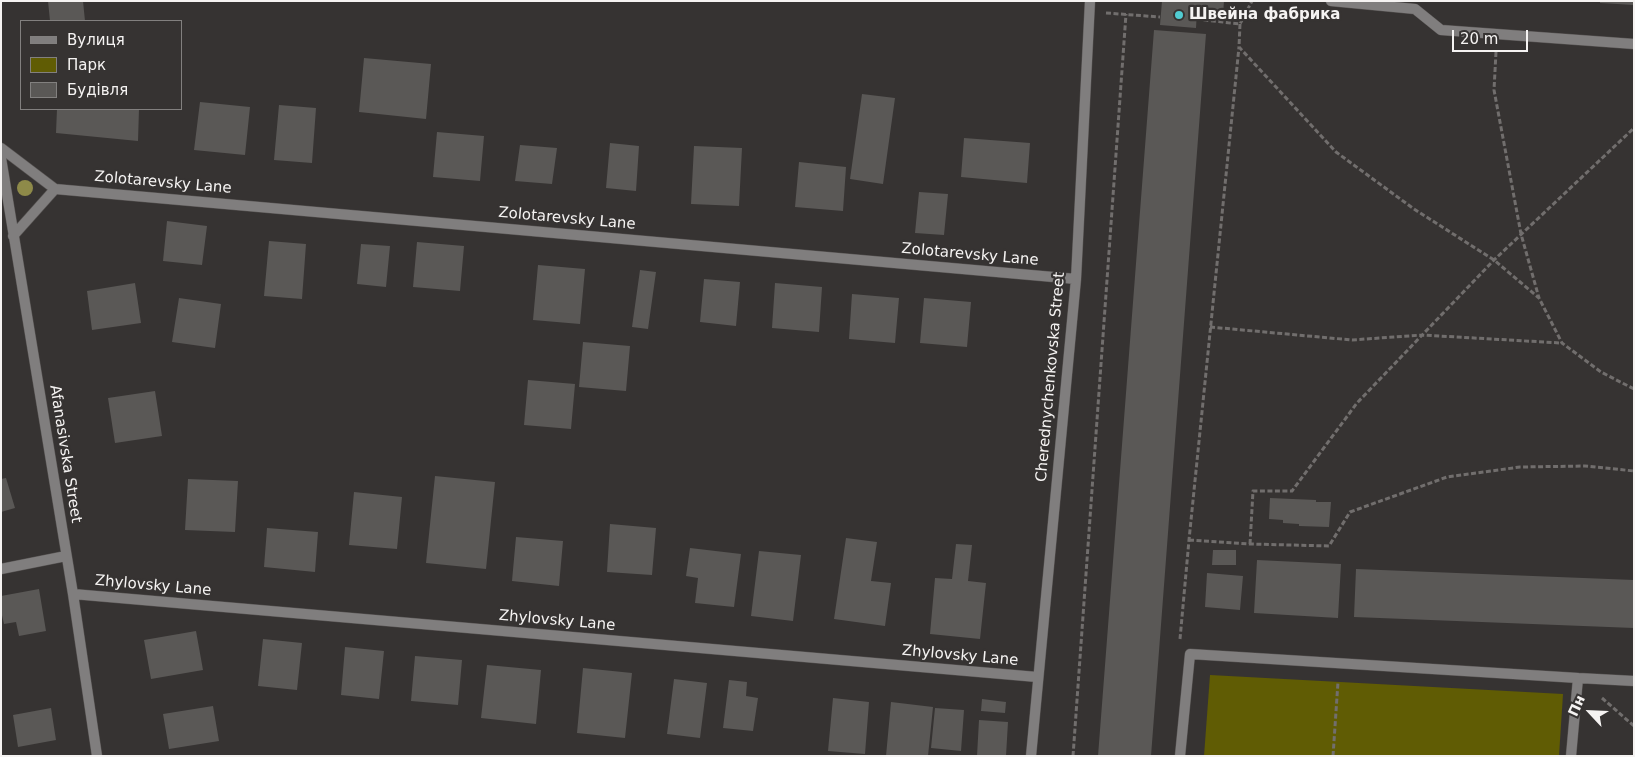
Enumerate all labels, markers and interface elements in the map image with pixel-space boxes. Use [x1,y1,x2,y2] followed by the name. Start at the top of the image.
[1189,6,1340,24] place label: Швейна фабрика
[1173,9,1185,21] marker: Швейна фабрика
[20,20,182,110] legend
[1455,20,1531,52] scale bar
[1460,30,1498,48] text: 20 m
[67,31,125,49] text: Вулиця
[67,56,106,74] text: Парк
[67,81,128,99] text: Будівля
[94,168,232,198] street label: Zolotarevsky Lane
[498,204,636,234] street label: Zolotarevsky Lane
[901,240,1039,270] street label: Zolotarevsky Lane
[1033,271,1069,483] street label: Cherednychenkovska Street
[45,384,85,524] street label: Afanasivska Street
[94,572,212,600] street label: Zhylovsky Lane
[498,607,616,635] street label: Zhylovsky Lane
[901,642,1019,670] street label: Zhylovsky Lane
[1565,687,1615,737] north arrow
[1565,693,1588,719] text: Пн

